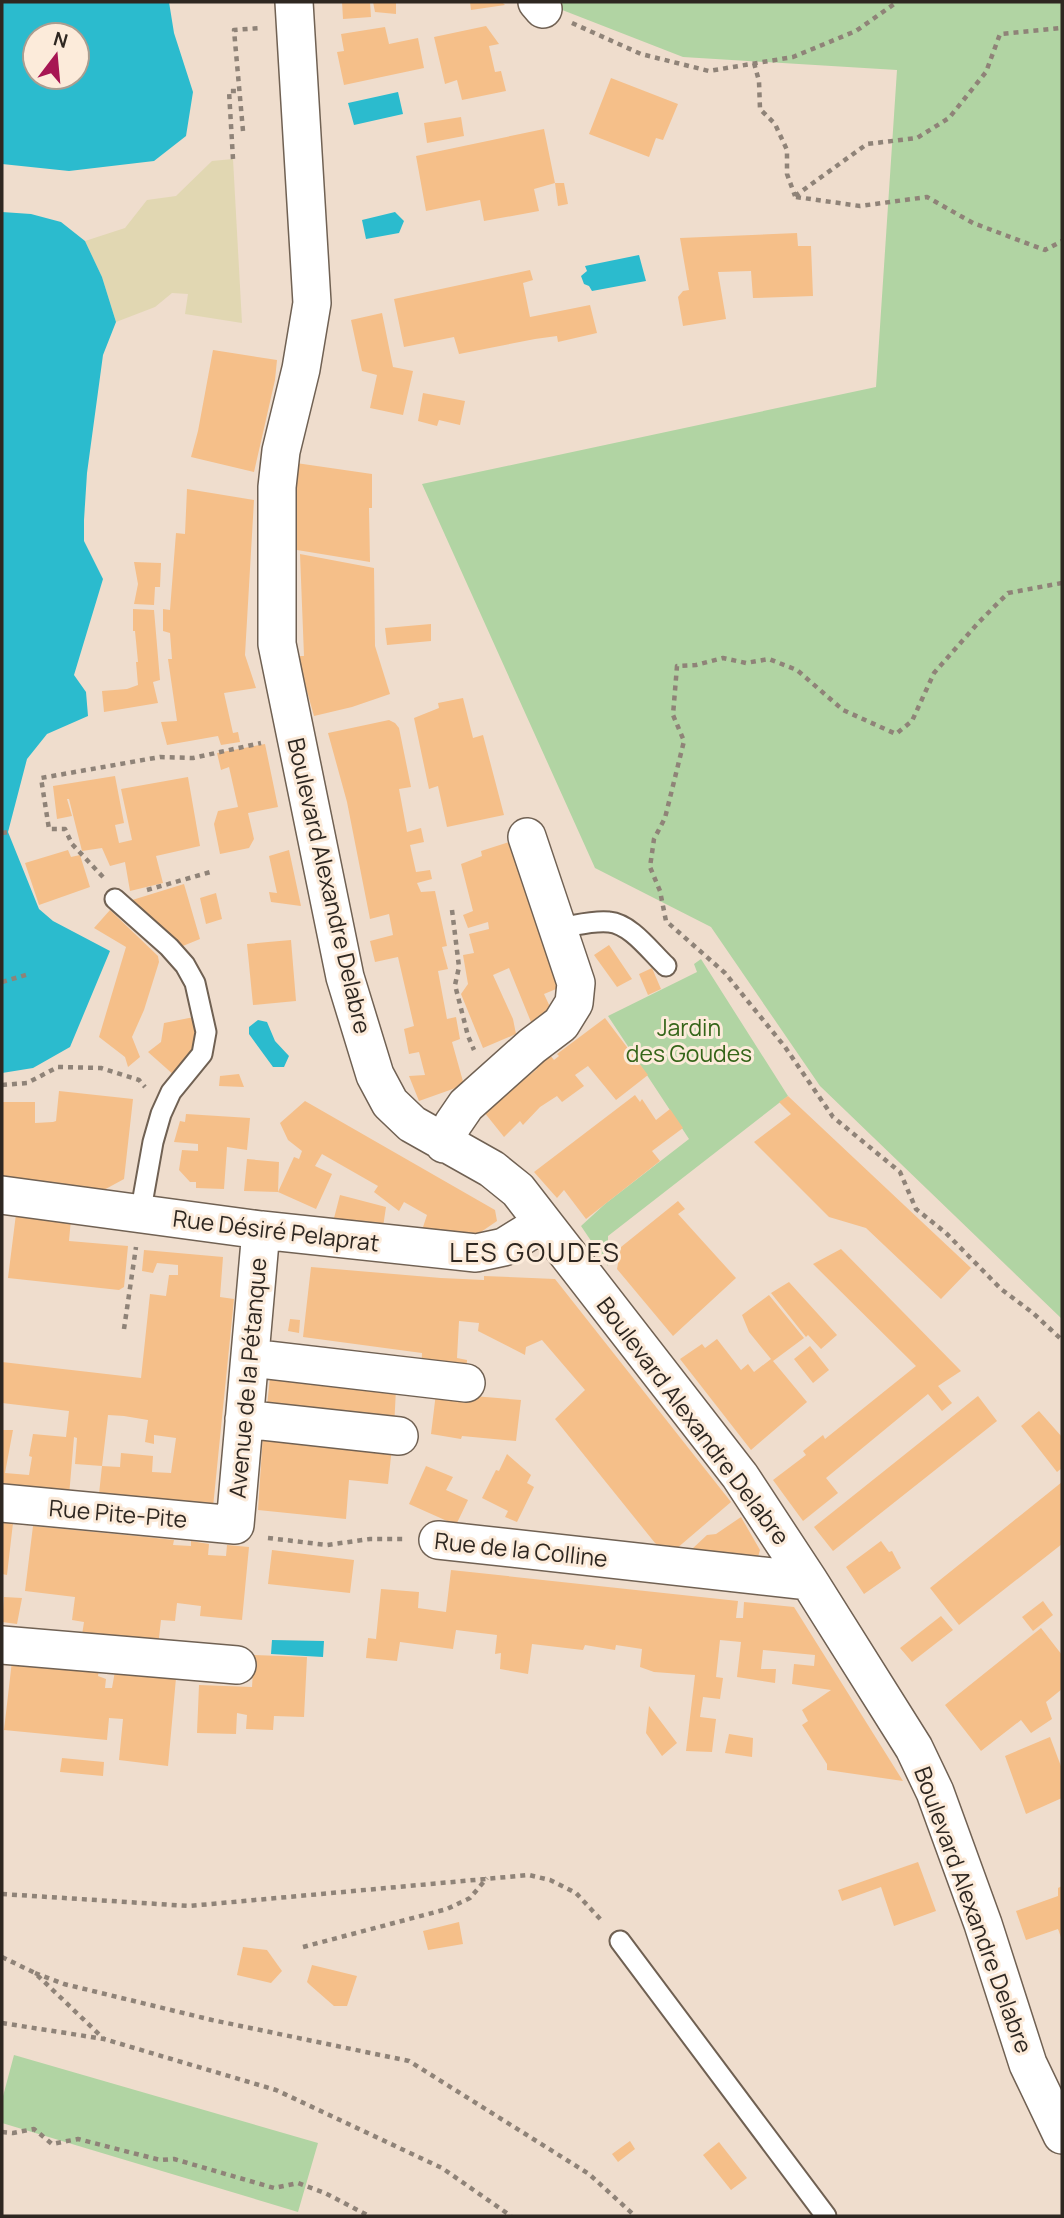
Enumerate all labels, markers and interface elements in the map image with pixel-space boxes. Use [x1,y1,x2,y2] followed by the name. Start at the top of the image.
[21,21,91,91] north arrow
[51,25,71,54] text: N
[280,735,380,1037] street label: Boulevard Alexandre Delabre
[626,1011,752,1069] park label: Jardin des Goudes
[171,1201,381,1259] street label: Rue Désiré Pelaprat
[449,1234,621,1270] district label: LES GOUDES
[221,1256,273,1500] street label: Avenue de la Pétanque
[590,1290,798,1551] street label: Boulevard Alexandre Delabre
[48,1491,189,1535] street label: Rue Pite-Pite
[433,1524,609,1574] street label: Rue de la Colline
[907,1762,1041,2057] street label: Boulevard Alexandre Delabre

